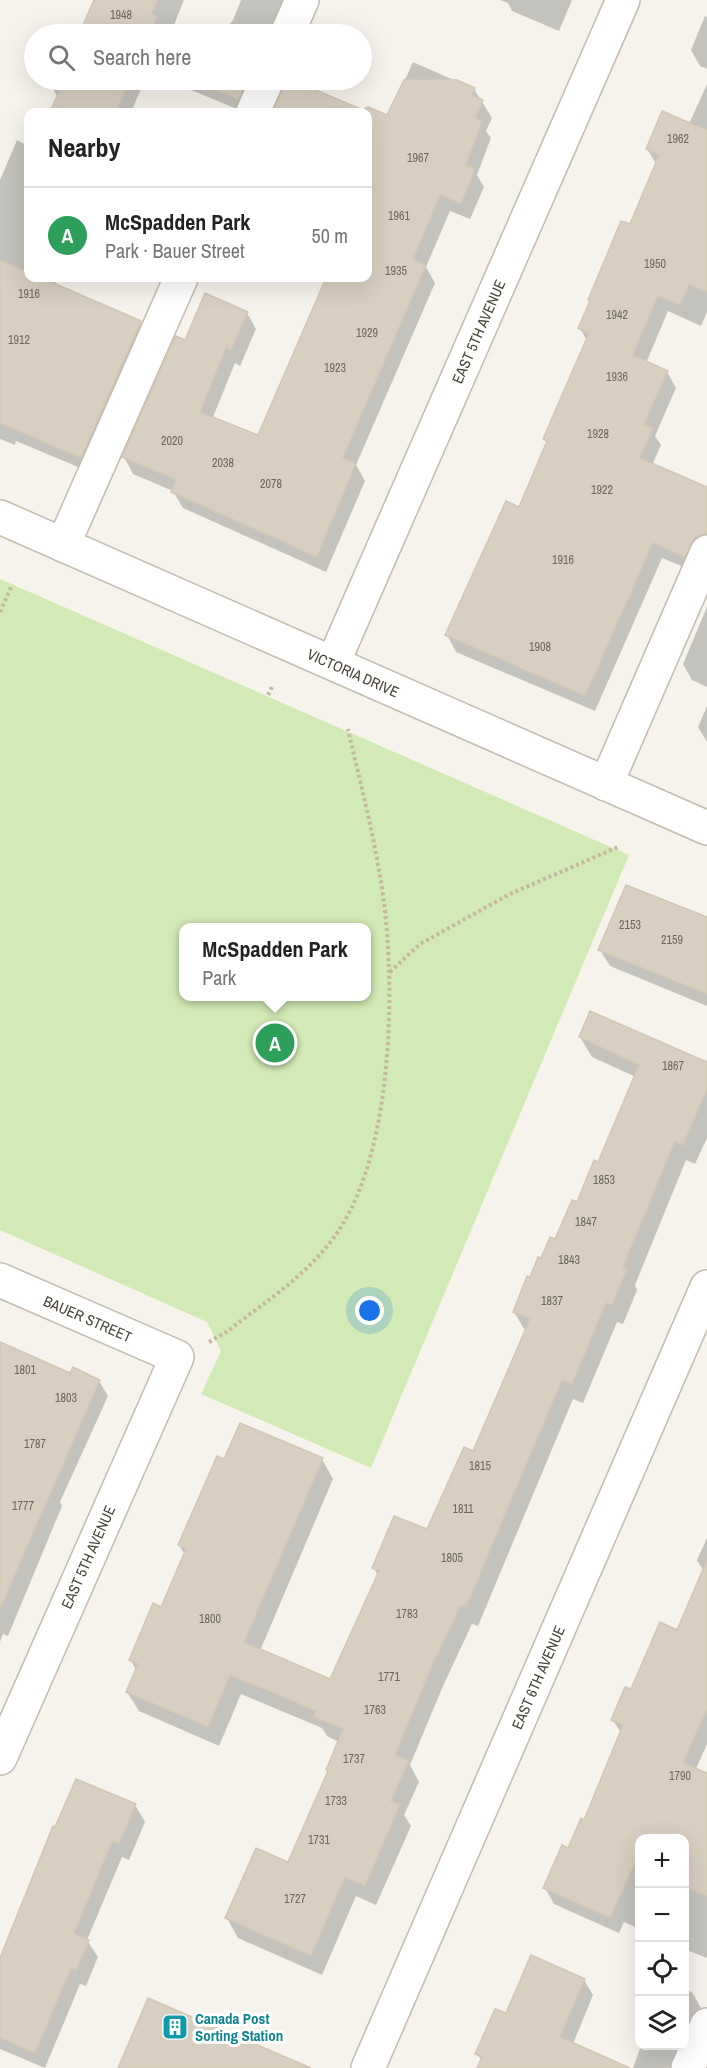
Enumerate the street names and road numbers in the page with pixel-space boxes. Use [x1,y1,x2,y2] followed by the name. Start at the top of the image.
[446,276,510,386] street label: EAST 5TH AVENUE
[304,643,403,702] street label: VICTORIA DRIVE
[41,1290,136,1347] street label: BAUER STREET
[56,1502,120,1612] street label: EAST 5TH AVENUE
[506,1622,569,1732] street label: EAST 6TH AVENUE

